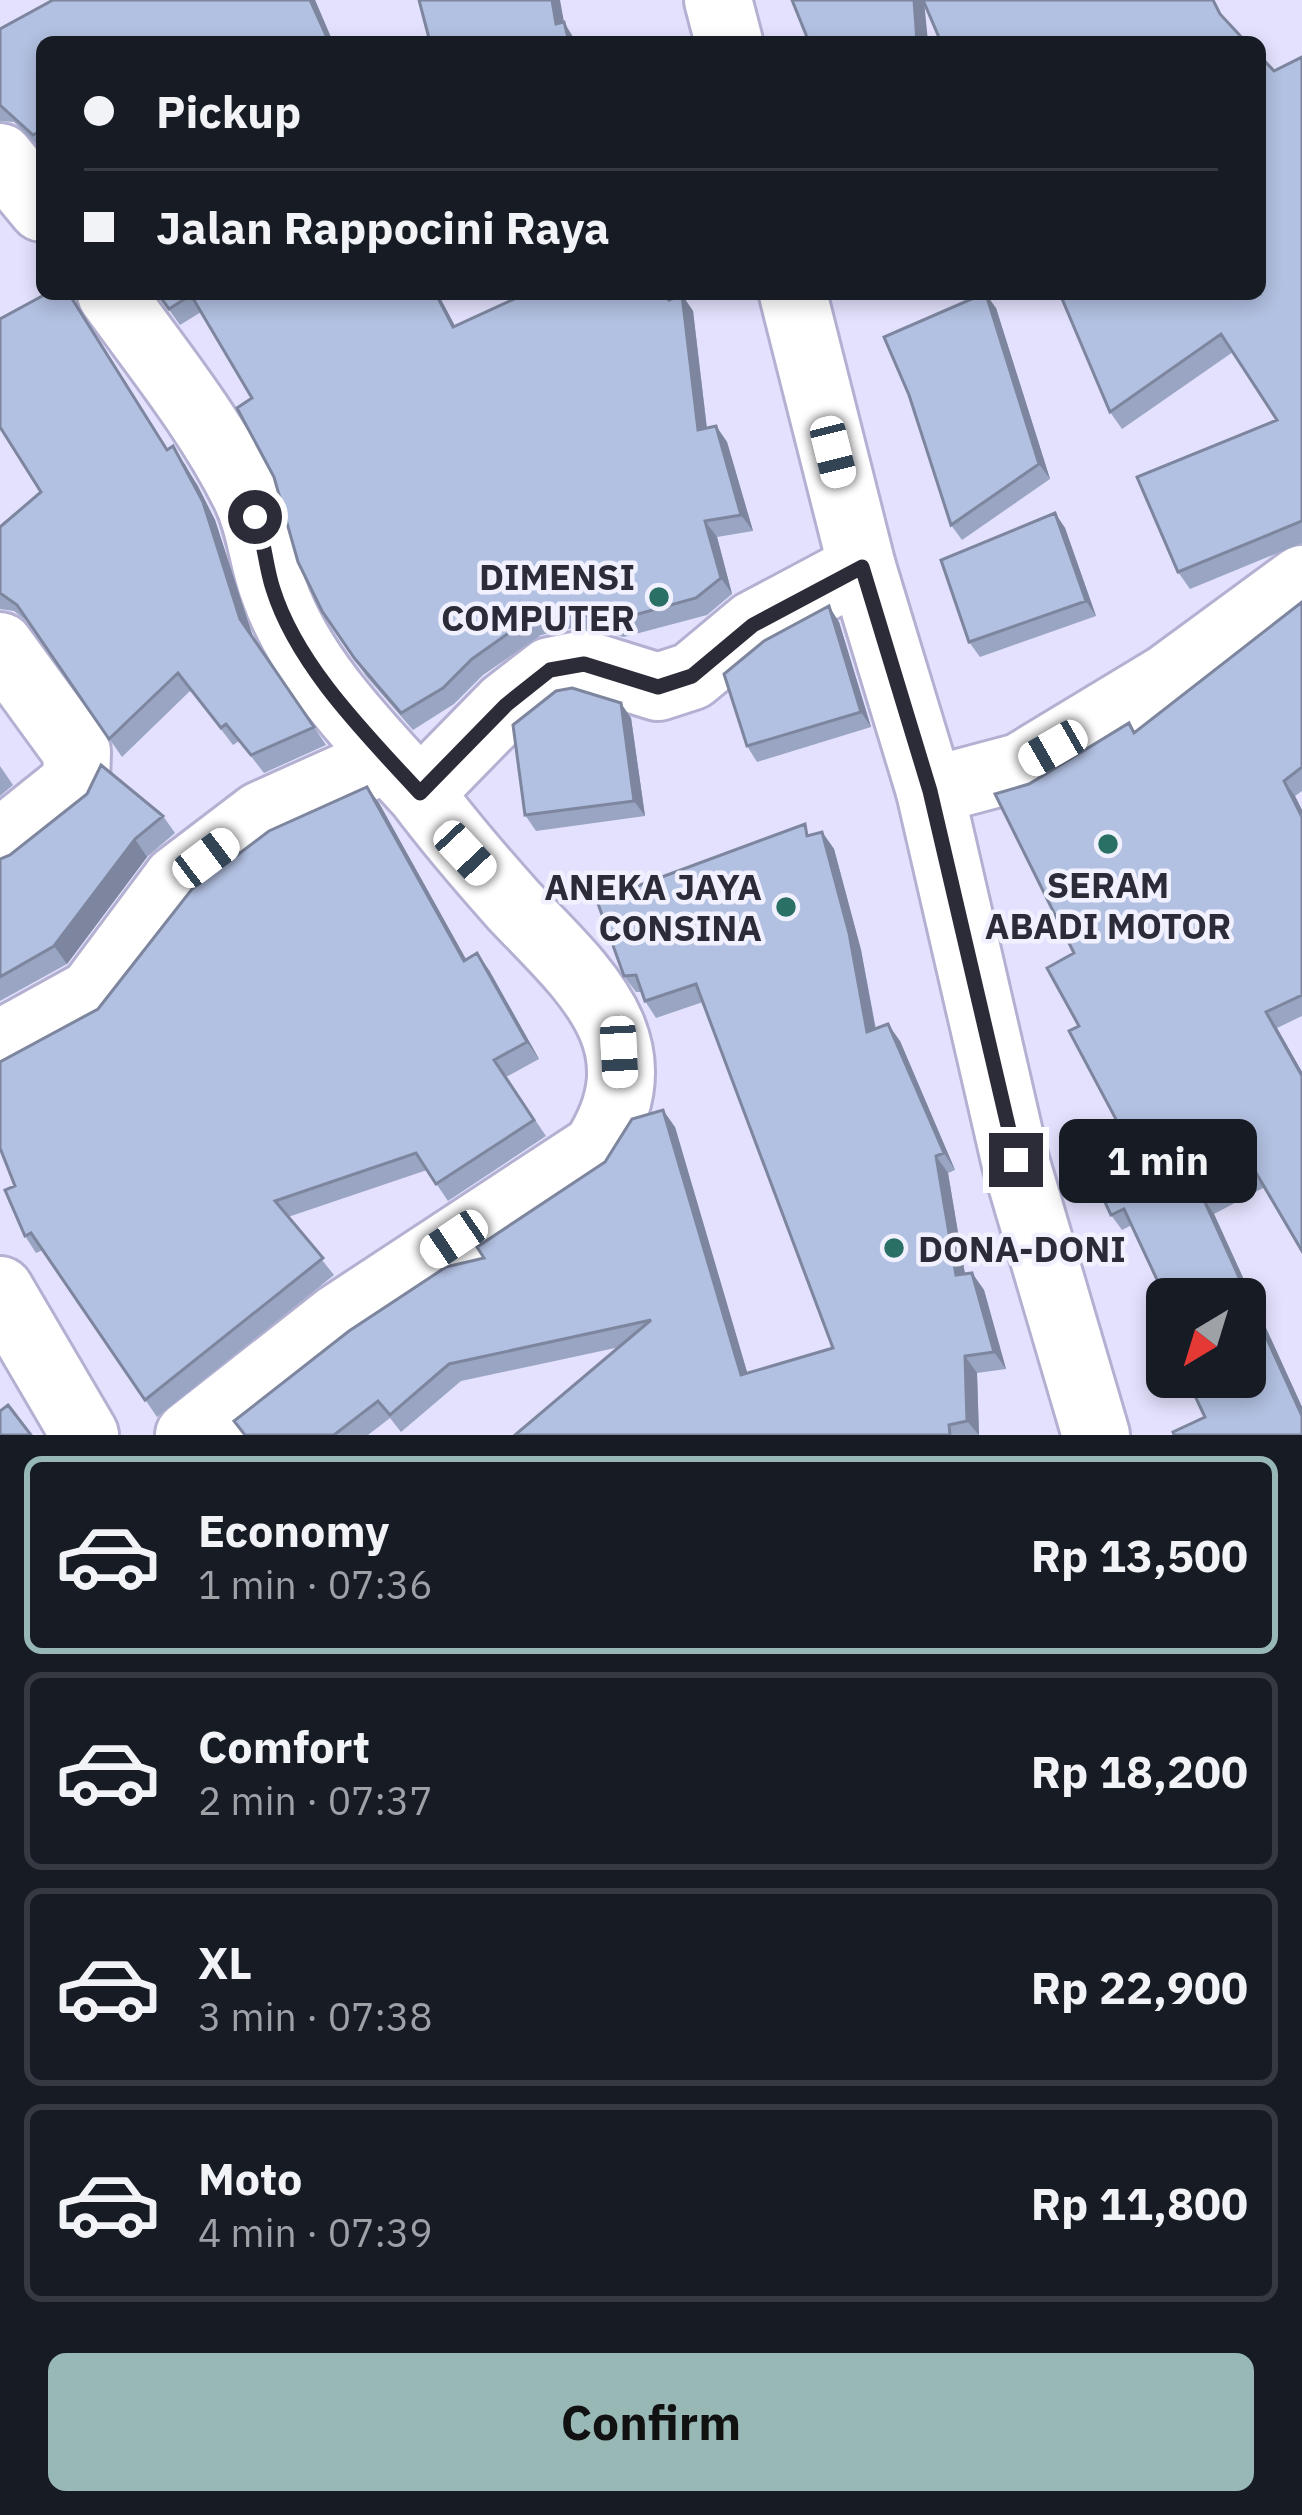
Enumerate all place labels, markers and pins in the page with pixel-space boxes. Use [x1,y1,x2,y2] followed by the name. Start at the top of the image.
[441,553,635,641] place label: DIMENSI COMPUTER
[646,584,672,610] marker: DIMENSI COMPUTER
[1095,831,1121,857] marker: SERAM ABADI MOTOR
[985,861,1231,949] place label: SERAM ABADI MOTOR
[544,863,762,951] place label: ANEKA JAYA CONSINA
[773,894,799,920] marker: ANEKA JAYA CONSINA
[918,1225,1126,1272] place label: DONA-DONI
[881,1235,907,1261] marker: DONA-DONI

